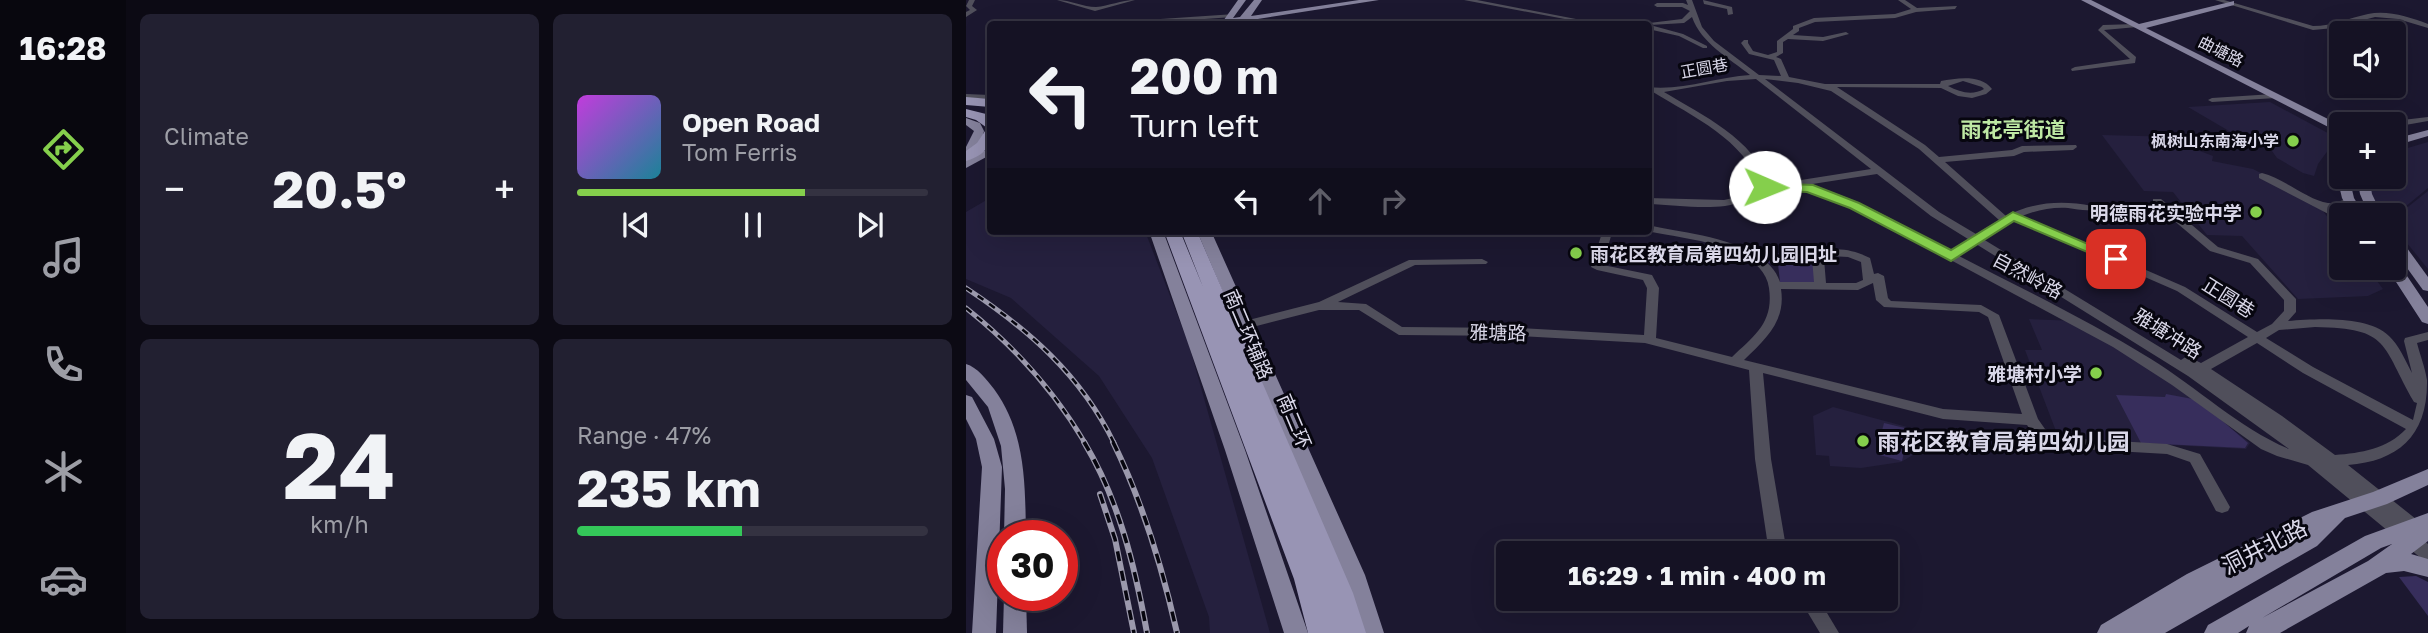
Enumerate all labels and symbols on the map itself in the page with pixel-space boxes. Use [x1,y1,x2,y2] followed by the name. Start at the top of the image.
[2195,31,2247,71] street label: 曲塘路
[1679,54,1729,82] street label: 正圆巷
[1961,116,2066,142] district label: 雨花亭街道
[2151,131,2279,151] place label: 枫树山东南海小学
[2285,133,2301,149] marker: 枫树山东南海小学
[1728,150,1802,224] position arrow
[2090,201,2242,224] place label: 明德雨花实验中学
[2248,204,2264,220] marker: 明德雨花实验中学
[2086,229,2146,289] pin
[1590,242,1837,265] place label: 雨花区教育局第四幼儿园旧址
[1568,245,1584,261] marker: 雨花区教育局第四幼儿园旧址
[1989,247,2067,303] street label: 自然岭路
[2199,272,2259,322] street label: 正圆巷
[1220,286,1278,382] street label: 南二环辅路
[2130,303,2206,363] street label: 雅塘冲路
[1469,320,1527,344] street label: 雅塘路
[1987,362,2082,385] place label: 雅塘村小学
[2088,365,2104,381] marker: 雅塘村小学
[1273,390,1317,452] street label: 南二环
[1877,427,2130,455] place label: 雨花区教育局第四幼儿园
[1855,433,1871,449] marker: 雨花区教育局第四幼儿园
[2217,513,2311,579] street label: 洞井北路
[987,520,1078,611] speed limit sign: 30

